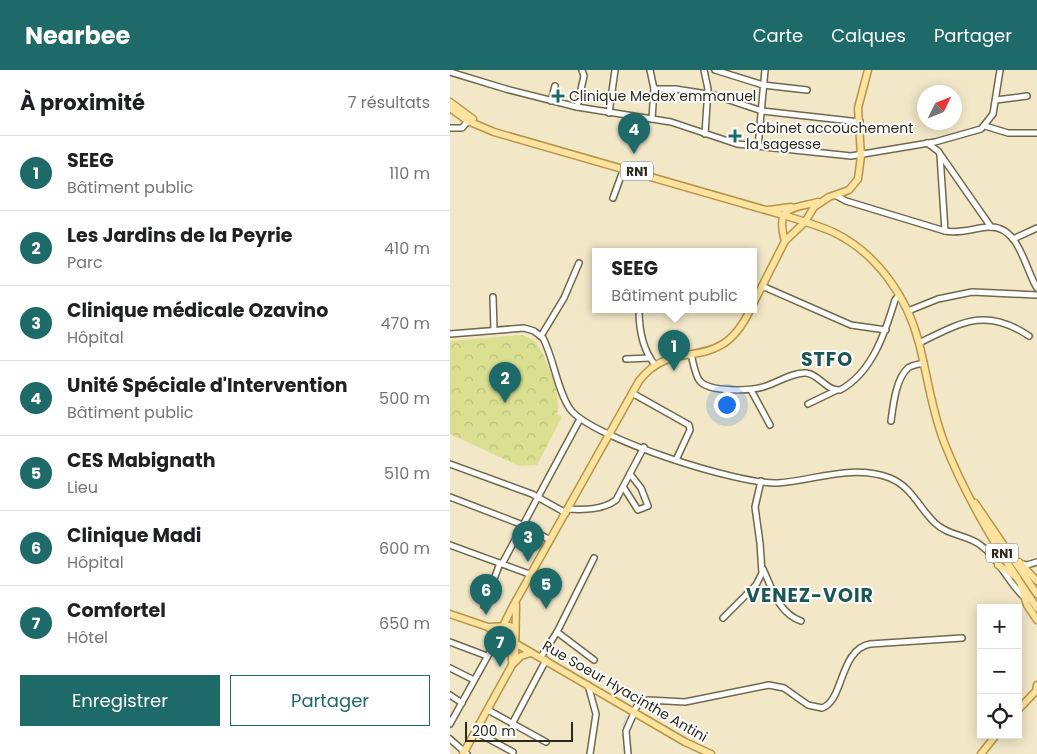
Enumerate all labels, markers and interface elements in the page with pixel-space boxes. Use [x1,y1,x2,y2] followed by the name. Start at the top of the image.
[25,19,130,52] text: Nearbee
[753,23,803,48] text: Carte
[831,23,906,48] text: Calques
[934,23,1012,48] text: Partager
[917,85,962,130] north arrow
[569,86,756,106] place label: Clinique Medex emmanuel
[20,88,145,117] text: À proximité
[551,89,565,103] marker: Clinique Medex emmanuel
[348,91,430,114] text: 7 résultats
[618,113,650,154] pin: 4
[746,118,913,154] place label: Cabinet accouchement la sagesse
[728,129,742,143] marker: Cabinet accouchement la sagesse
[67,147,114,174] text: SEEG
[33,162,39,185] text: 1
[389,162,430,185] text: 110 m
[621,162,653,180] road number: RN1
[67,176,194,199] text: Bâtiment public
[67,222,293,249] text: Les Jardins de la Peyrie
[31,237,41,260] text: 2
[384,237,430,260] text: 410 m
[592,248,757,313] popup
[67,251,103,274] text: Parc
[611,255,658,282] text: SEEG
[611,284,738,307] text: Bâtiment public
[67,297,328,324] text: Clinique médicale Ozavino
[31,312,41,335] text: 3
[380,312,430,335] text: 470 m
[67,326,124,349] text: Hôpital
[658,330,690,371] pin: 1
[801,346,853,373] district label: STFO
[489,362,521,403] pin: 2
[67,372,348,399] text: Unité Spéciale d'Intervention
[31,387,41,410] text: 4
[379,387,430,410] text: 500 m
[714,392,740,418] your location
[67,401,194,424] text: Bâtiment public
[67,447,215,474] text: CES Mabignath
[31,462,41,485] text: 5
[384,462,430,485] text: 510 m
[67,476,98,499] text: Lieu
[512,521,544,562] pin: 3
[67,522,201,549] text: Clinique Madi
[31,537,41,560] text: 6
[379,537,430,560] text: 600 m
[986,543,1018,562] road number: RN1
[67,551,124,574] text: Hôpital
[530,568,562,609] pin: 5
[470,574,502,615] pin: 6
[746,582,874,609] district label: VENEZ-VOIR
[67,597,166,624] text: Comfortel
[977,604,1022,739] map controls
[977,604,1022,649] button: +
[32,612,40,635] text: 7
[379,612,430,635] text: 650 m
[67,626,108,649] text: Hôtel
[484,626,516,667] pin: 7
[539,635,711,747] street label: Rue Soeur Hyacinthe Antini
[977,649,1022,694] button: −
[20,675,220,726] button: Enregistrer
[230,675,430,726] button: Partager
[977,694,1022,739] button: locate
[465,719,572,742] scale bar
[472,721,516,741] text: 200 m

